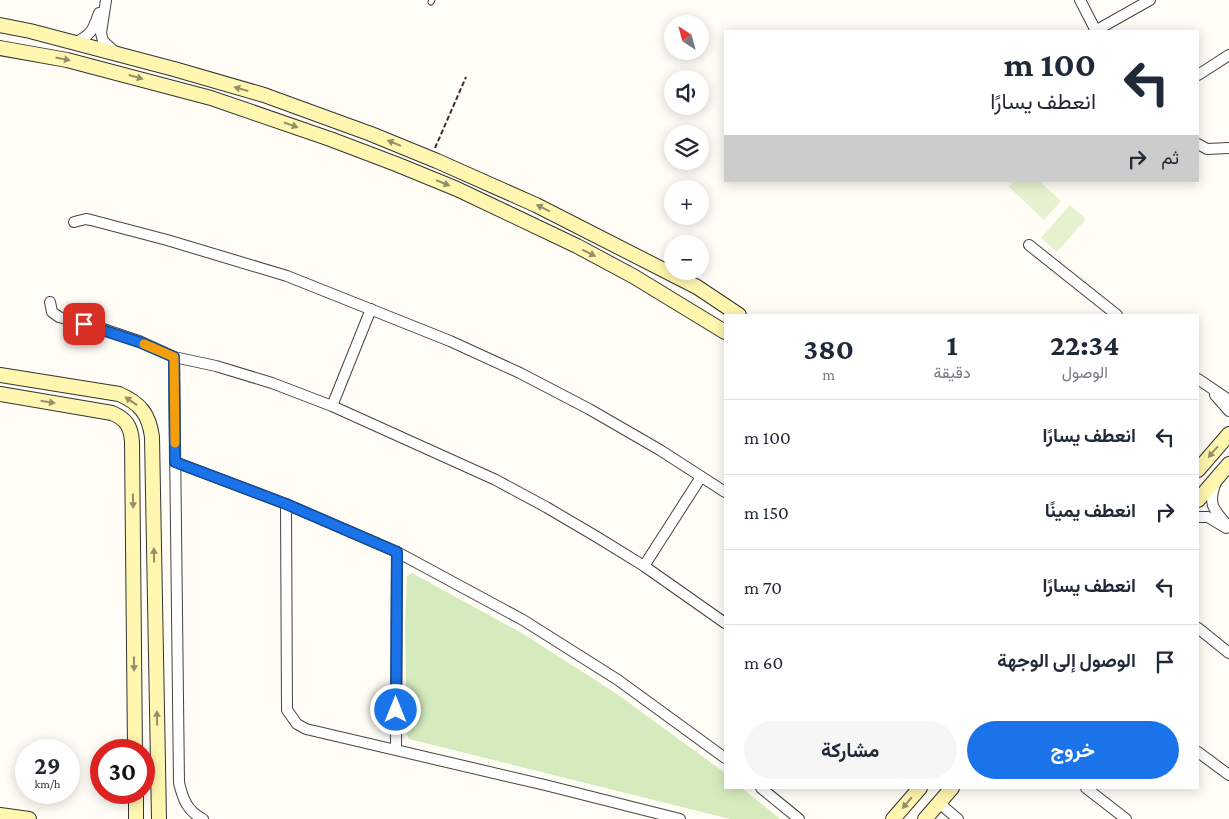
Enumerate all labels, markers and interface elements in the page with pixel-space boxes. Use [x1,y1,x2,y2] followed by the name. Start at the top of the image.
[664,15,709,60] north arrow
[664,15,709,280] map controls
[1004,45,1096,84] text: 100 m
[1114,50,1179,115] icon: left
[56,56,72,64] one-way arrow
[664,70,709,115] button: sound
[128,74,143,82] one-way arrow
[233,84,248,92] one-way arrow
[990,89,1096,114] text: انعطف يسارًا
[284,122,299,130] one-way arrow
[664,125,709,170] button: layers
[387,139,401,147] one-way arrow
[1123,145,1151,173] icon: right
[1161,147,1179,168] text: ثم
[436,179,451,187] one-way arrow
[664,180,709,225] button: +
[536,204,550,212] one-way arrow
[664,235,709,280] button: −
[582,249,597,257] one-way arrow
[63,303,105,345] pin
[70,310,98,338] icon: arrive
[946,328,958,361] text: 1
[1050,328,1119,361] text: 22:34
[804,332,854,365] text: 380
[934,364,971,381] text: دقيقة
[1062,364,1108,381] text: الوصول
[822,366,835,383] text: m
[124,396,138,406] one-way arrow
[40,399,56,407] one-way arrow
[1151,423,1179,451] icon: left
[1042,425,1136,446] text: انعطف يسارًا
[744,427,791,448] text: 100 m
[1208,445,1219,458] one-way arrow
[129,493,137,509] one-way arrow
[1151,498,1179,526] icon: right
[1045,500,1136,521] text: انعطف يمينًا
[744,502,789,523] text: 150 m
[150,547,158,563] one-way arrow
[1151,573,1179,601] icon: left
[1042,575,1136,596] text: انعطف يسارًا
[744,577,782,598] text: 70 m
[1151,648,1179,676] icon: arrive
[997,650,1136,671] text: الوصول إلى الوجهة
[744,652,783,673] text: 60 m
[131,656,139,672] one-way arrow
[369,683,421,735] position arrow
[153,710,161,726] one-way arrow
[744,721,957,779] button: مشاركة
[967,721,1179,779] button: خروج
[90,739,155,804] speed limit sign: 30
[34,752,61,779] text: 29
[35,777,60,791] text: km/h
[901,797,912,810] one-way arrow

